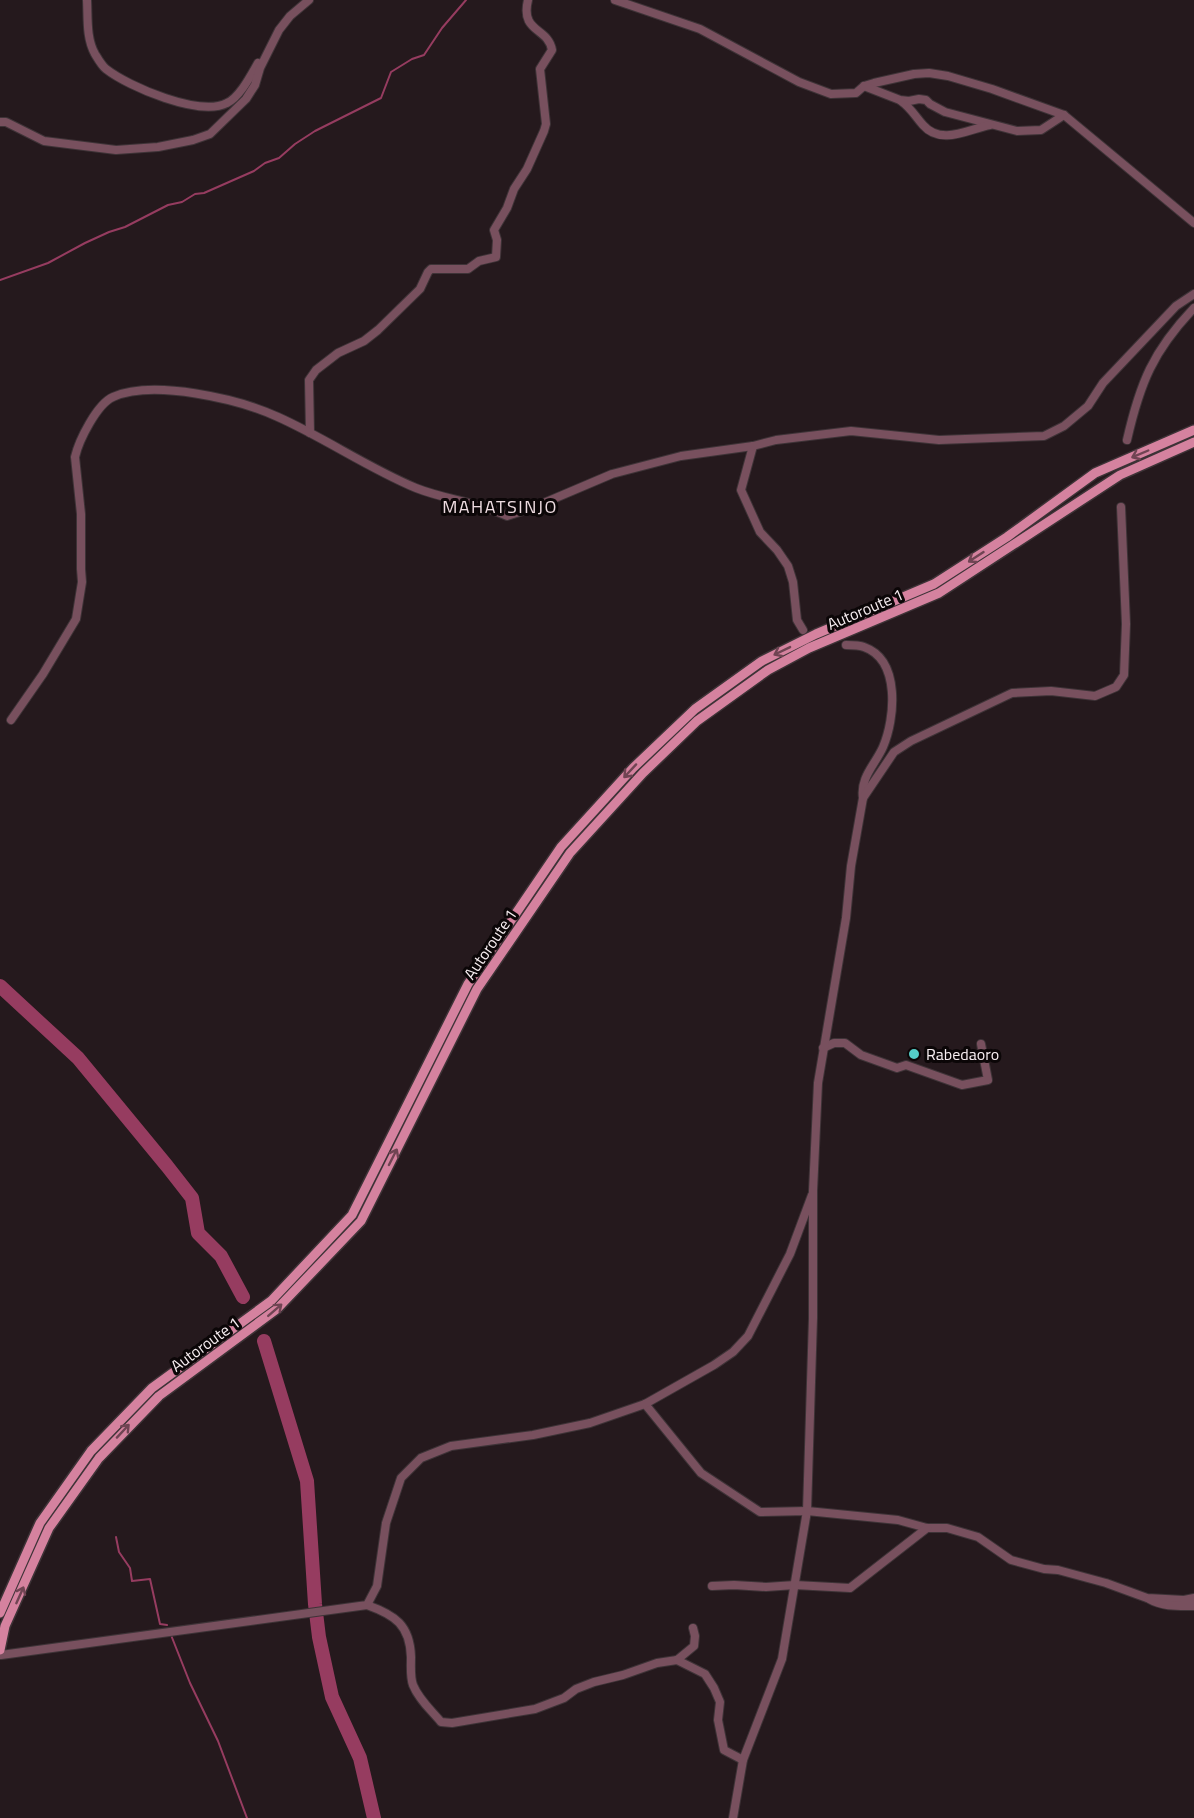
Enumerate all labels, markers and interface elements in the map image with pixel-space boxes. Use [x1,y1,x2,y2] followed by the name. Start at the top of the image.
[1132,448,1150,460] one-way arrow
[442,493,558,520] district label: MAHATSINJO
[968,551,985,563] one-way arrow
[823,582,907,636] street label: Autoroute 1
[774,646,792,658] one-way arrow
[623,764,637,779] one-way arrow
[458,904,522,984] street label: Autoroute 1
[926,1042,999,1066] place label: Rabedaoro
[907,1047,921,1061] marker: Rabedaoro
[387,1149,399,1166] one-way arrow
[268,1303,283,1317] one-way arrow
[165,1311,245,1377] street label: Autoroute 1
[116,1424,131,1439] one-way arrow
[14,1586,26,1604] one-way arrow

